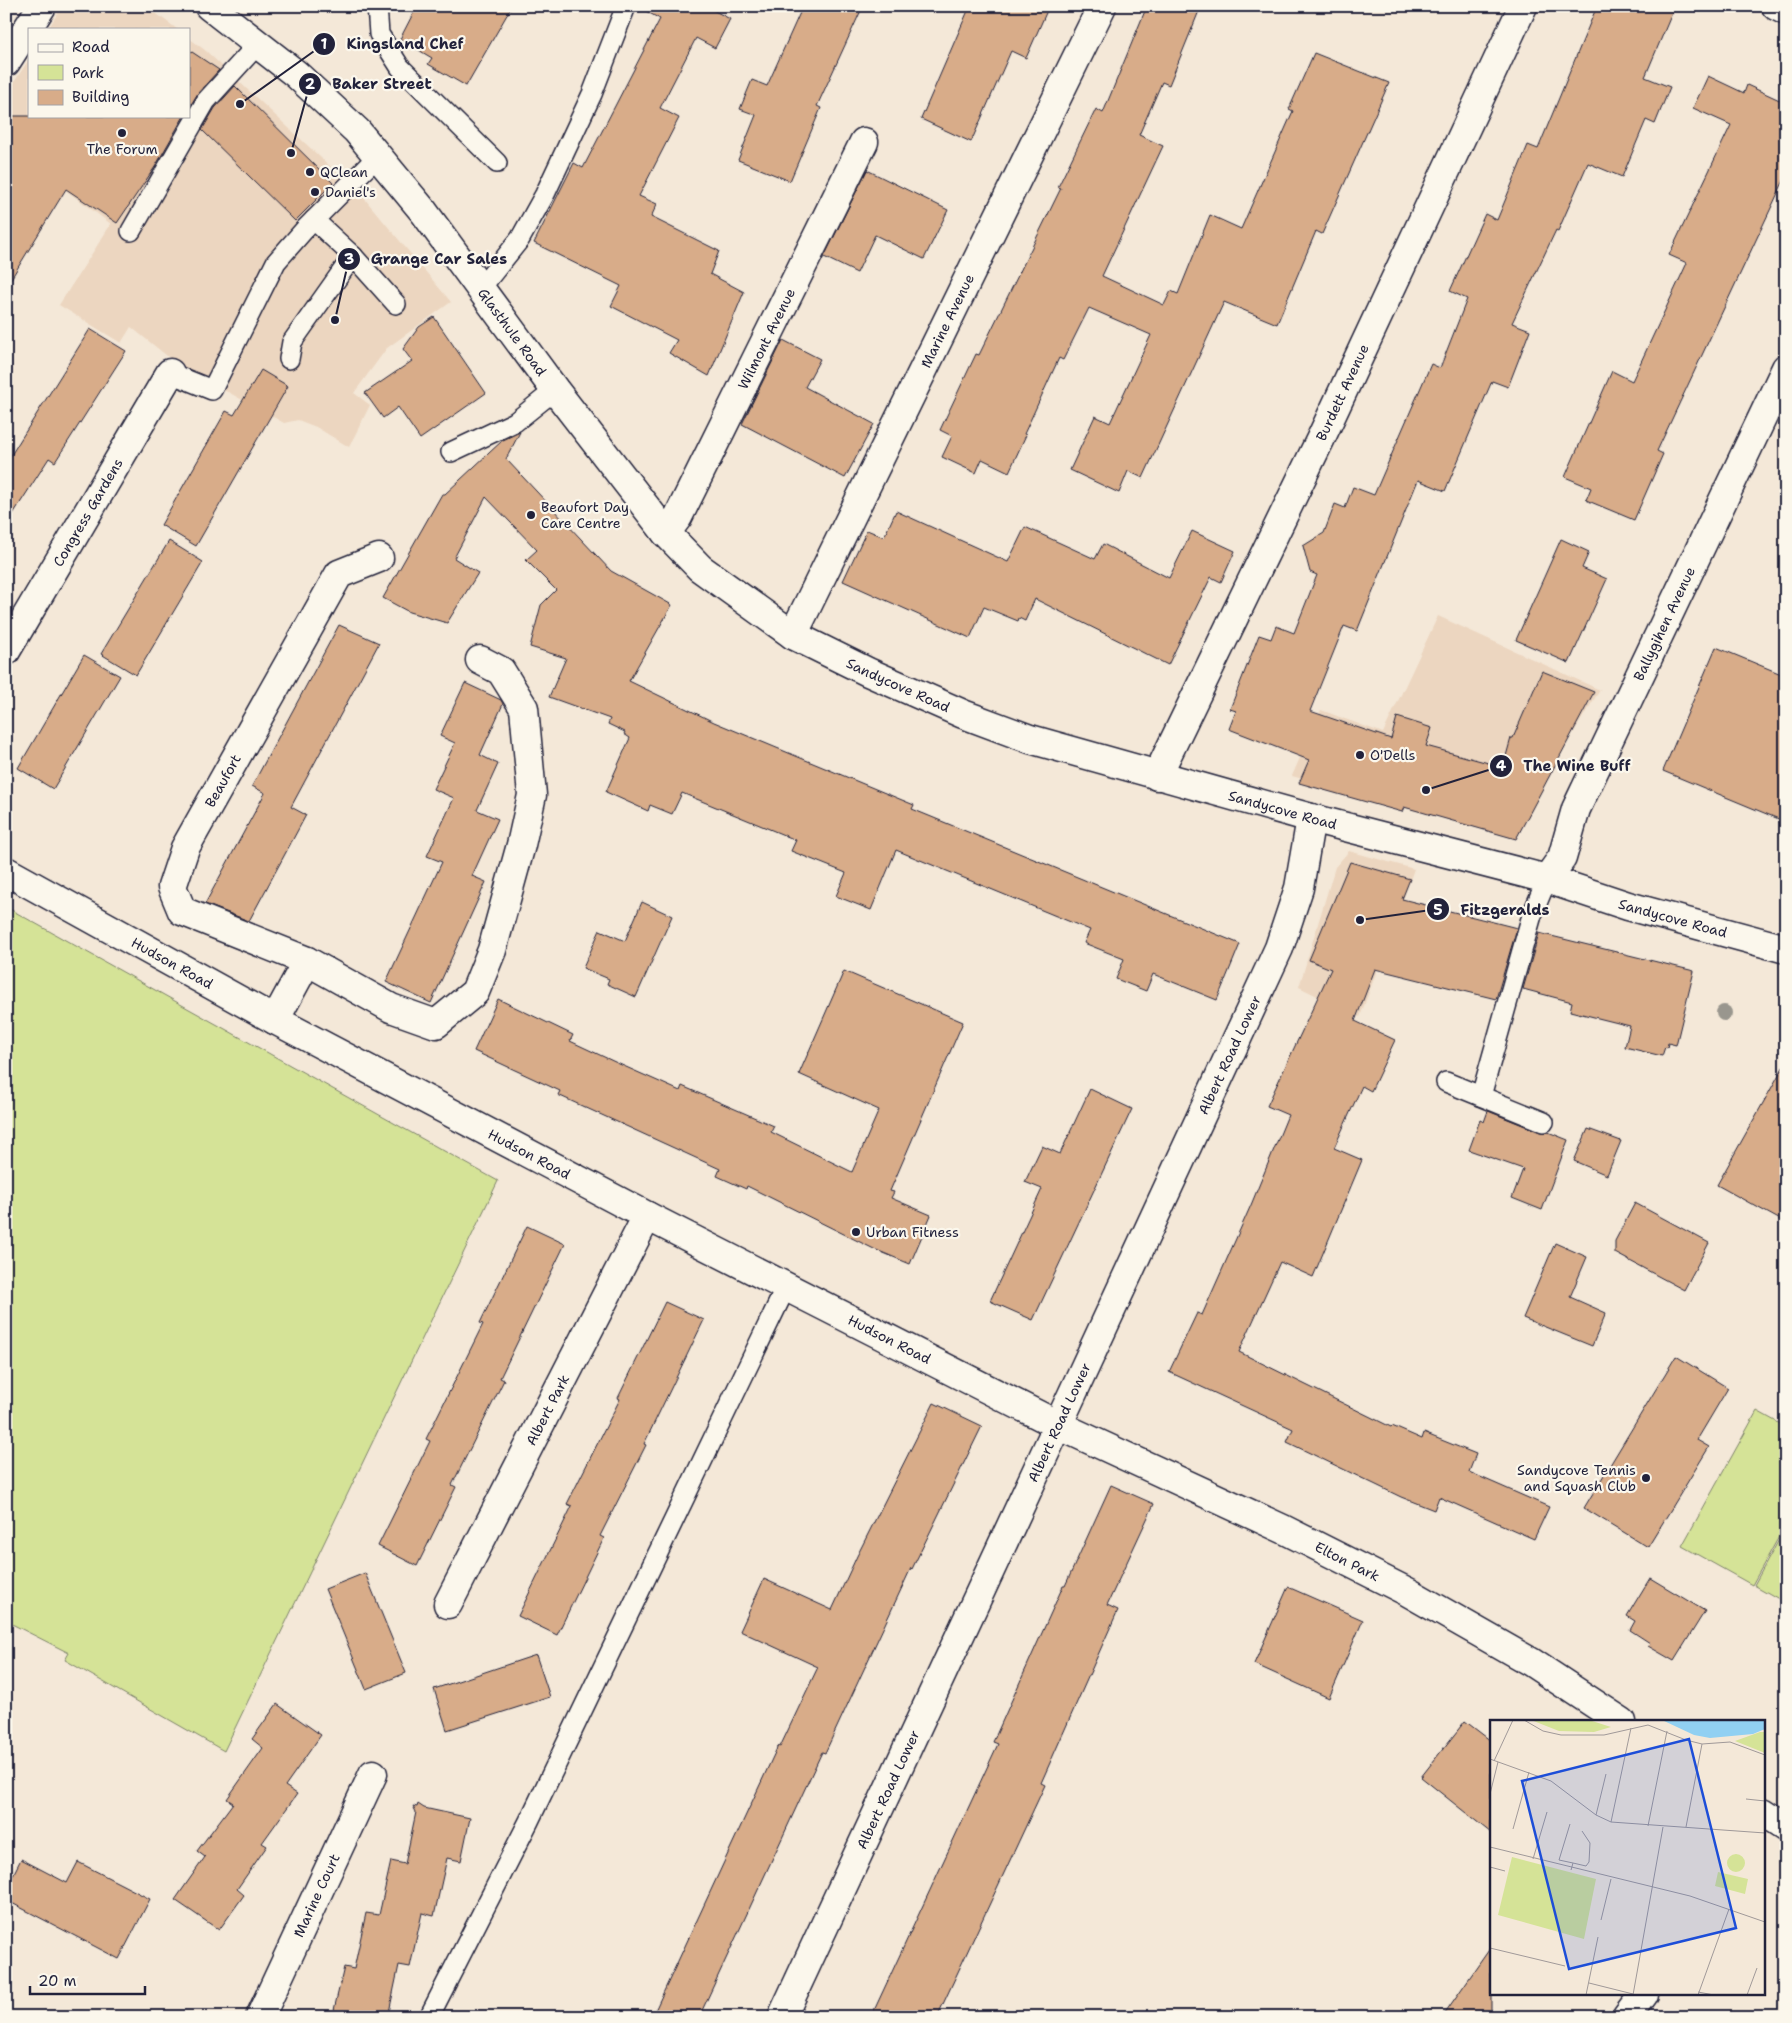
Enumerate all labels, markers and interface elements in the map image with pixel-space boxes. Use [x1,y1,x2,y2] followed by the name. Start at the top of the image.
[28,28,190,118] legend
[312,29,474,59] callout: Kingsland Chef
[321,34,328,54] text: 1
[346,34,464,54] text: Kingsland Chef
[72,37,110,57] text: Road
[72,63,104,83] text: Park
[297,69,441,99] callout: Baker Street
[305,74,316,94] text: 2
[332,74,432,94] text: Baker Street
[72,87,129,107] text: Building
[116,127,128,139] marker: The Forum
[86,140,158,158] place label: The Forum
[320,163,368,181] place label: QClean
[304,166,316,178] marker: QClean
[325,183,376,201] place label: Daniel's
[309,186,321,198] marker: Daniel's
[336,244,518,274] callout: Grange Car Sales
[344,249,354,269] text: 3
[371,249,507,269] text: Grange Car Sales
[917,271,978,371] street label: Marine Avenue
[474,284,551,380] street label: Glasthule Road
[734,285,799,392] street label: Wilmont Avenue
[1312,341,1373,444] street label: Burdett Avenue
[49,455,127,570] street label: Congress Gardens
[541,498,629,532] place label: Beaufort Day Care Centre
[525,509,537,521] marker: Beaufort Day Care Centre
[1629,564,1699,684] street label: Ballygihen Avenue
[843,654,953,716] street label: Sandycove Road
[1370,746,1416,764] place label: O'Dells
[1354,749,1366,761] marker: O'Dells
[201,751,245,810] street label: Beaufort
[1488,751,1641,781] callout: The Wine Buff
[1496,756,1507,776] text: 4
[1523,756,1632,776] text: The Wine Buff
[1226,786,1339,833] street label: Sandycove Road
[1425,894,1559,924] callout: Fitzgeralds
[1616,894,1729,942] street label: Sandycove Road
[1433,900,1443,920] text: 5
[1460,900,1550,920] text: Fitzgeralds
[128,933,216,993] street label: Hudson Road
[1194,992,1265,1117] street label: Albert Road Lower
[485,1125,574,1183] street label: Hudson Road
[866,1223,959,1241] place label: Urban Fitness
[850,1226,862,1238] marker: Urban Fitness
[845,1311,934,1368] street label: Hudson Road
[1024,1360,1095,1485] street label: Albert Road Lower
[522,1371,573,1449] street label: Albert Park
[1517,1461,1636,1495] place label: Sandycove Tennis and Squash Club
[1640,1472,1652,1484] marker: Sandycove Tennis and Squash Club
[1312,1538,1383,1585] street label: Elton Park
[1490,1720,1764,1996] inset map
[853,1727,924,1852] street label: Albert Road Lower
[289,1851,344,1940] street label: Marine Court
[30,1963,145,1995] scale bar
[38,1971,77,1991] text: 20 m

